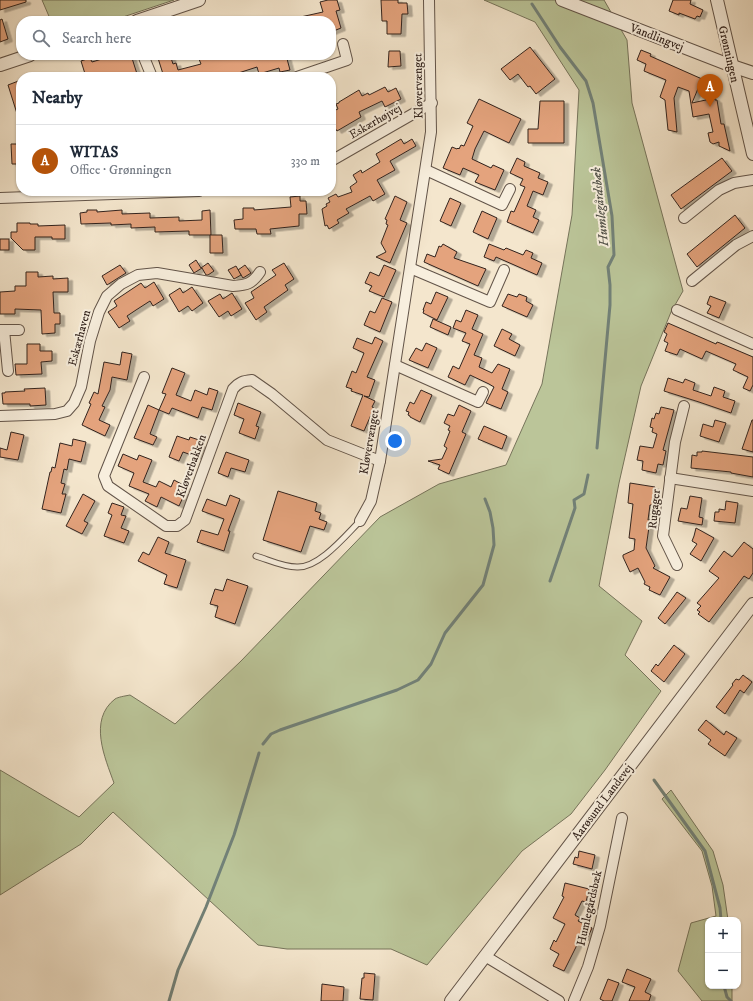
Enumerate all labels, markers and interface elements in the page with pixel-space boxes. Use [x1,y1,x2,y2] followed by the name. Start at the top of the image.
[16,16,336,60] search box
[627,20,686,55] street label: Vandlingvej
[715,24,742,85] street label: Grønningen
[30,27,52,49] icon: search
[62,29,131,48] text: Search here
[410,53,427,119] street label: Kløvervænget
[697,74,723,107] pin: A
[32,87,82,109] text: Nearby
[346,100,404,142] street label: Eskærhøjvej
[70,143,118,162] text: WITAS
[41,153,49,169] text: A
[291,153,320,169] text: 330 m
[70,162,172,178] text: Office · Grønningen
[588,166,612,248] water label: Humlegårdsbæk
[65,308,94,368] street label: Eskærhaven
[356,408,383,476] street label: Kløvervænget
[385,431,405,451] your location
[173,432,210,500] street label: Kløverbakken
[645,488,664,530] street label: Rugager
[569,761,636,843] street label: Aarøsund Landevej
[574,869,605,947] street label: Humlegårdsbæk
[705,917,741,989] map controls
[705,917,741,953] button: +
[705,953,741,989] button: −

